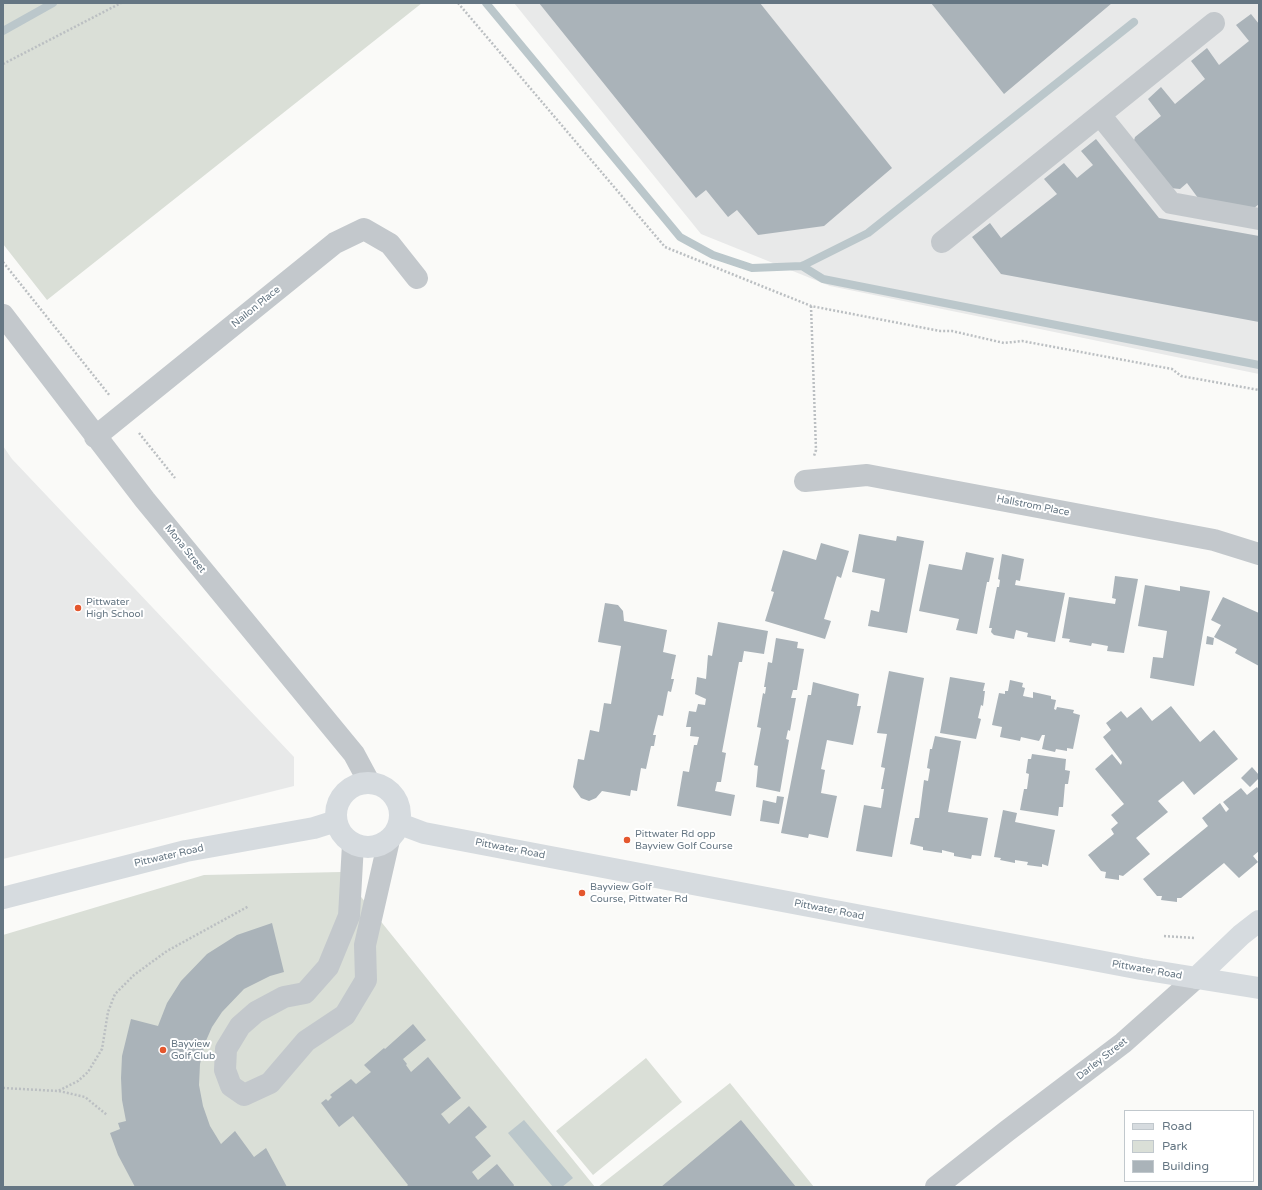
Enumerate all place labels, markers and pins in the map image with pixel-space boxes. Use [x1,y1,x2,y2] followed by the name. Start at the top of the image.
[86,596,143,620] place label: Pittwater High School
[73,603,83,613] marker: Pittwater High School
[635,828,733,852] place label: Pittwater Rd opp Bayview Golf Course
[622,835,632,845] marker: Pittwater Rd opp Bayview Golf Course
[590,881,688,904] place label: Bayview Golf Course, Pittwater Rd
[577,888,587,898] marker: Bayview Golf Course, Pittwater Rd
[171,1038,215,1062] place label: Bayview Golf Club
[158,1045,168,1055] marker: Bayview Golf Club

